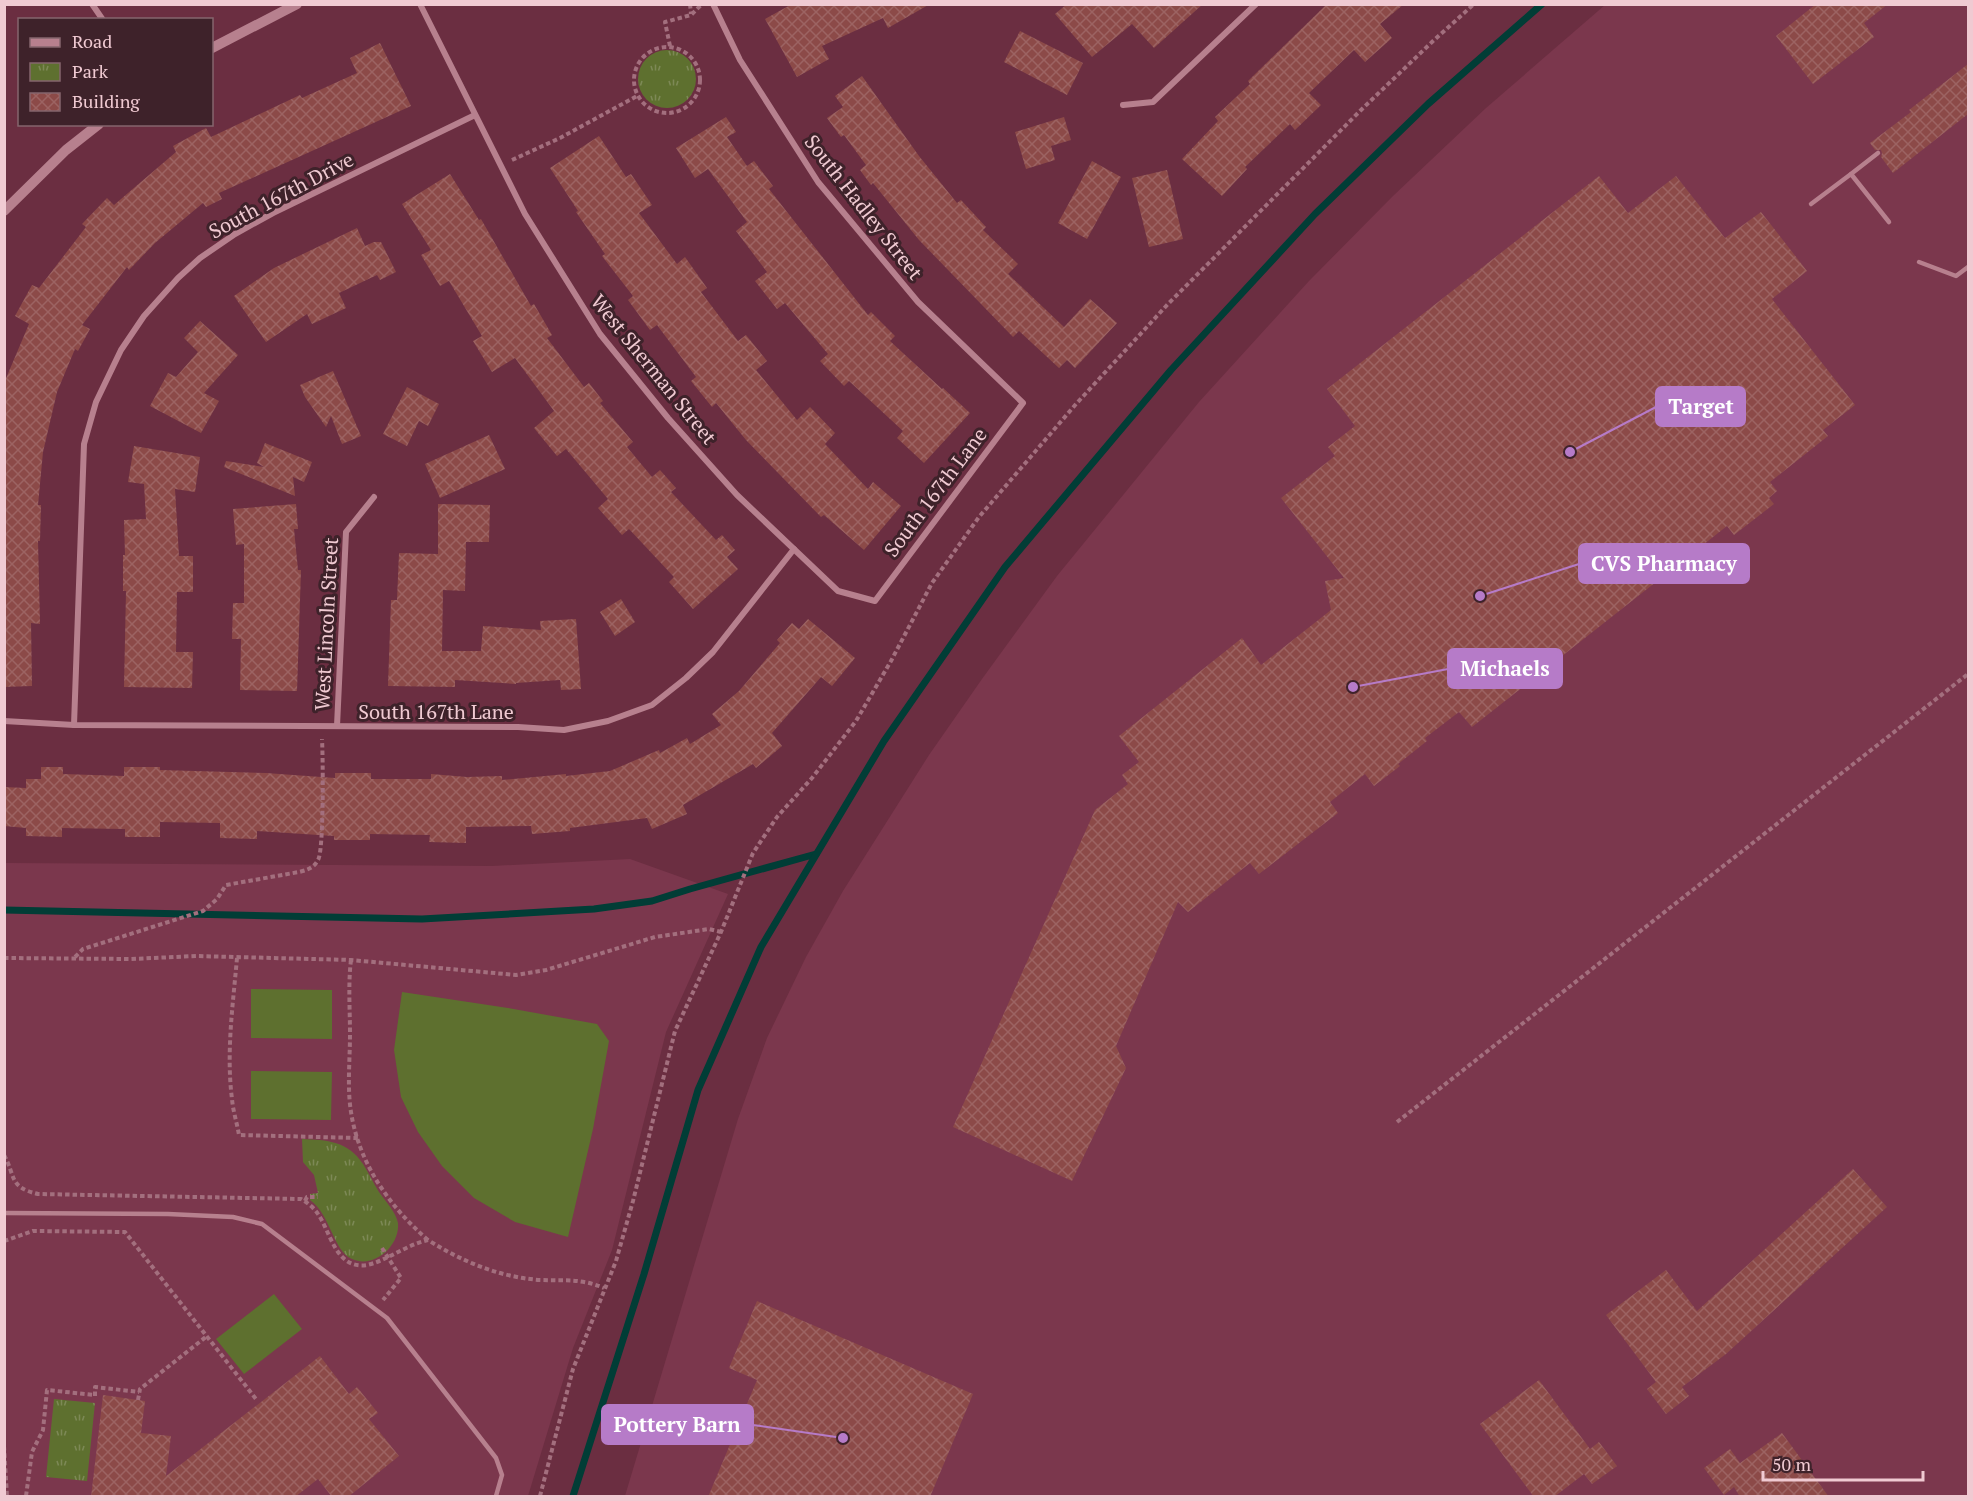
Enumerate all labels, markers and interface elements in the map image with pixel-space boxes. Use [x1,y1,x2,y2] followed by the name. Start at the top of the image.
[18,18,213,126] legend
[72,29,112,53] text: Road
[72,59,109,83] text: Park
[72,89,140,113] text: Building
[799,129,930,286] street label: South Hadley Street
[204,145,358,245] street label: South 167th Drive
[585,288,723,450] street label: West Sherman Street
[1656,387,1745,426] callout: Target
[1668,392,1734,420] text: Target
[877,422,993,562] street label: South 167th Lane
[308,536,344,711] street label: West Lincoln Street
[1579,544,1749,583] callout: CVS Pharmacy
[1591,549,1738,577] text: CVS Pharmacy
[1448,649,1562,688] callout: Michaels
[1460,654,1550,682] text: Michaels
[358,698,514,725] street label: South 167th Lane
[602,1405,753,1444] callout: Pottery Barn
[614,1410,741,1438] text: Pottery Barn
[1763,1444,1924,1482] scale bar
[1772,1452,1812,1476] text: 50 m

